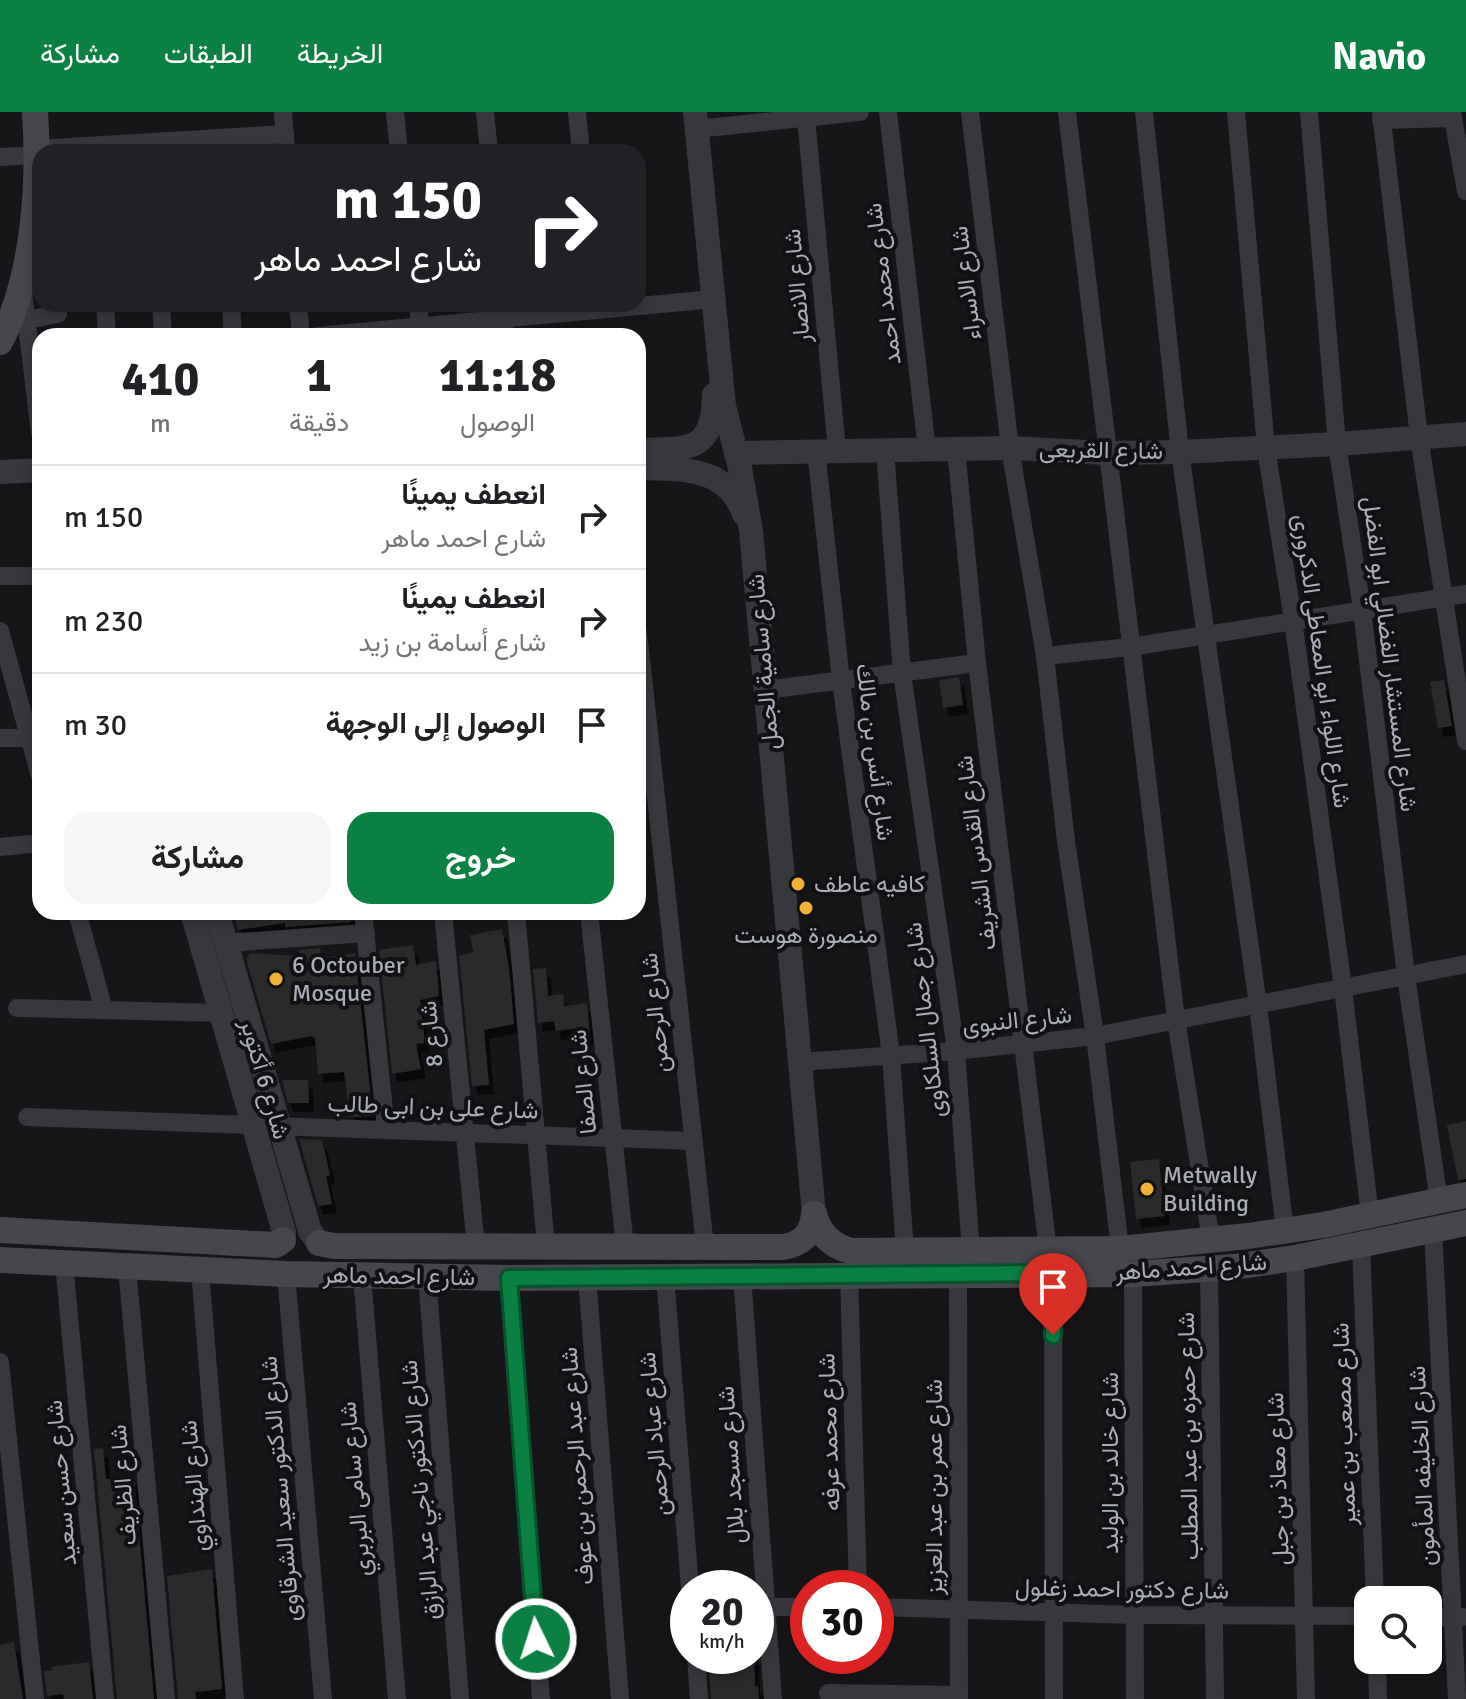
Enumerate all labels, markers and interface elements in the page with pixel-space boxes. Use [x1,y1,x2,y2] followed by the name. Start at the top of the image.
[1332,33,1426,80] text: Navio
[40,37,120,71] text: مشاركة
[164,37,253,71] text: الطبقات
[297,37,383,71] text: الخريطة
[334,165,482,234] text: 150 m
[510,176,614,280] icon: right
[858,201,909,367] street label: شارع محمد احمد
[944,224,989,342] street label: شارع الاسراء
[777,227,818,345] street label: شارع الانصار
[254,237,482,282] text: شارع احمد ماهر
[306,346,332,405] text: 1
[439,346,556,405] text: 11:18
[122,350,199,409] text: 410
[289,407,349,439] text: دقيقة
[460,407,535,439] text: الوصول
[150,408,171,440] text: m
[1039,434,1163,467] street label: شارع القريعى
[401,476,546,513] text: انعطف يمينًا
[570,495,614,539] icon: right
[1352,495,1424,814] street label: شارع المستشار الفضالي ابو الفضل
[64,499,143,536] text: 150 m
[1286,512,1357,810] street label: شارع اللواء ابو المعاطى الدكرورى
[381,523,546,555] text: شارع احمد ماهر
[740,573,787,751] street label: شارع سامية الجمل
[401,580,546,617] text: انعطف يمينًا
[570,599,614,643] icon: right
[64,603,143,640] text: 230 m
[359,627,546,659] text: شارع أسامة بن زيد
[848,662,901,842] street label: شارع أنس بن مالك
[570,703,614,747] icon: arrive
[325,705,546,742] text: الوصول إلى الوجهة
[64,707,127,744] text: 30 m
[949,754,1004,952] street label: شارع القدس الشريف
[64,812,331,904] button: مشاركة
[347,812,614,904] button: خروج
[814,869,925,899] place label: كافيه عاطف
[789,875,807,893] marker: كافيه عاطف
[797,899,815,917] marker: منصورة هوست
[734,920,878,950] place label: منصورة هوست
[898,920,953,1120] street label: شارع جمال السلكاوى
[292,950,405,1008] place label: 6 Octouber Mosque
[634,951,677,1075] street label: شارع الرحمن
[267,970,285,988] marker: 6 Octouber Mosque
[413,999,450,1069] street label: شارع 8
[961,999,1073,1042] street label: شارع النبوى
[232,1014,296,1143] street label: شارع 6 أكتوبر
[563,1028,604,1136] street label: شارع الصفا
[327,1088,539,1127] street label: شارع على بن ابى طالب
[1163,1160,1257,1218] place label: Metwally Building
[1138,1180,1156,1198] marker: Metwally Building
[1113,1247,1268,1288] street label: شارع احمد ماهر
[1019,1253,1087,1335] pin
[322,1260,475,1293] street label: شارع احمد ماهر
[1031,1265,1075,1309] icon: arrive
[1171,1312,1206,1560] street label: شارع حمزه بن عبد المطلب
[1325,1322,1364,1527] street label: شارع مصعب بن عمير
[554,1346,601,1586] street label: شارع عبد الرحمن بن عوف
[632,1351,677,1517] street label: شارع عباد الرحمن
[811,1352,848,1512] street label: شارع محمد عرفه
[253,1355,308,1623] street label: شارع الدكتور سعيد الشرقاوى
[394,1358,450,1621] street label: شارع الدكتور ناجي عبد الرازق
[1402,1365,1443,1567] street label: شارع الخليفه المأمون
[1095,1372,1126,1554] street label: شارع خالد بن الوليد
[919,1379,950,1596] street label: شارع عمر بن عبد العزيز
[711,1385,752,1545] street label: شارع مسجد بلال
[1260,1392,1297,1566] street label: شارع معاذ بن جبل
[39,1399,84,1567] street label: شارع حسن سعيد
[332,1400,382,1578] street label: شارع سامى البربري
[173,1419,219,1553] street label: شارع الهنداوي
[103,1423,144,1547] street label: شارع الظريف
[790,1570,894,1674] speed limit sign: 30
[1015,1572,1229,1607] street label: شارع دكتور احمد زغلول
[1354,1586,1442,1674] map controls
[1354,1586,1442,1674] button: search
[700,1587,744,1637] text: 20
[494,1597,578,1681] position arrow
[699,1629,745,1654] text: km/h

